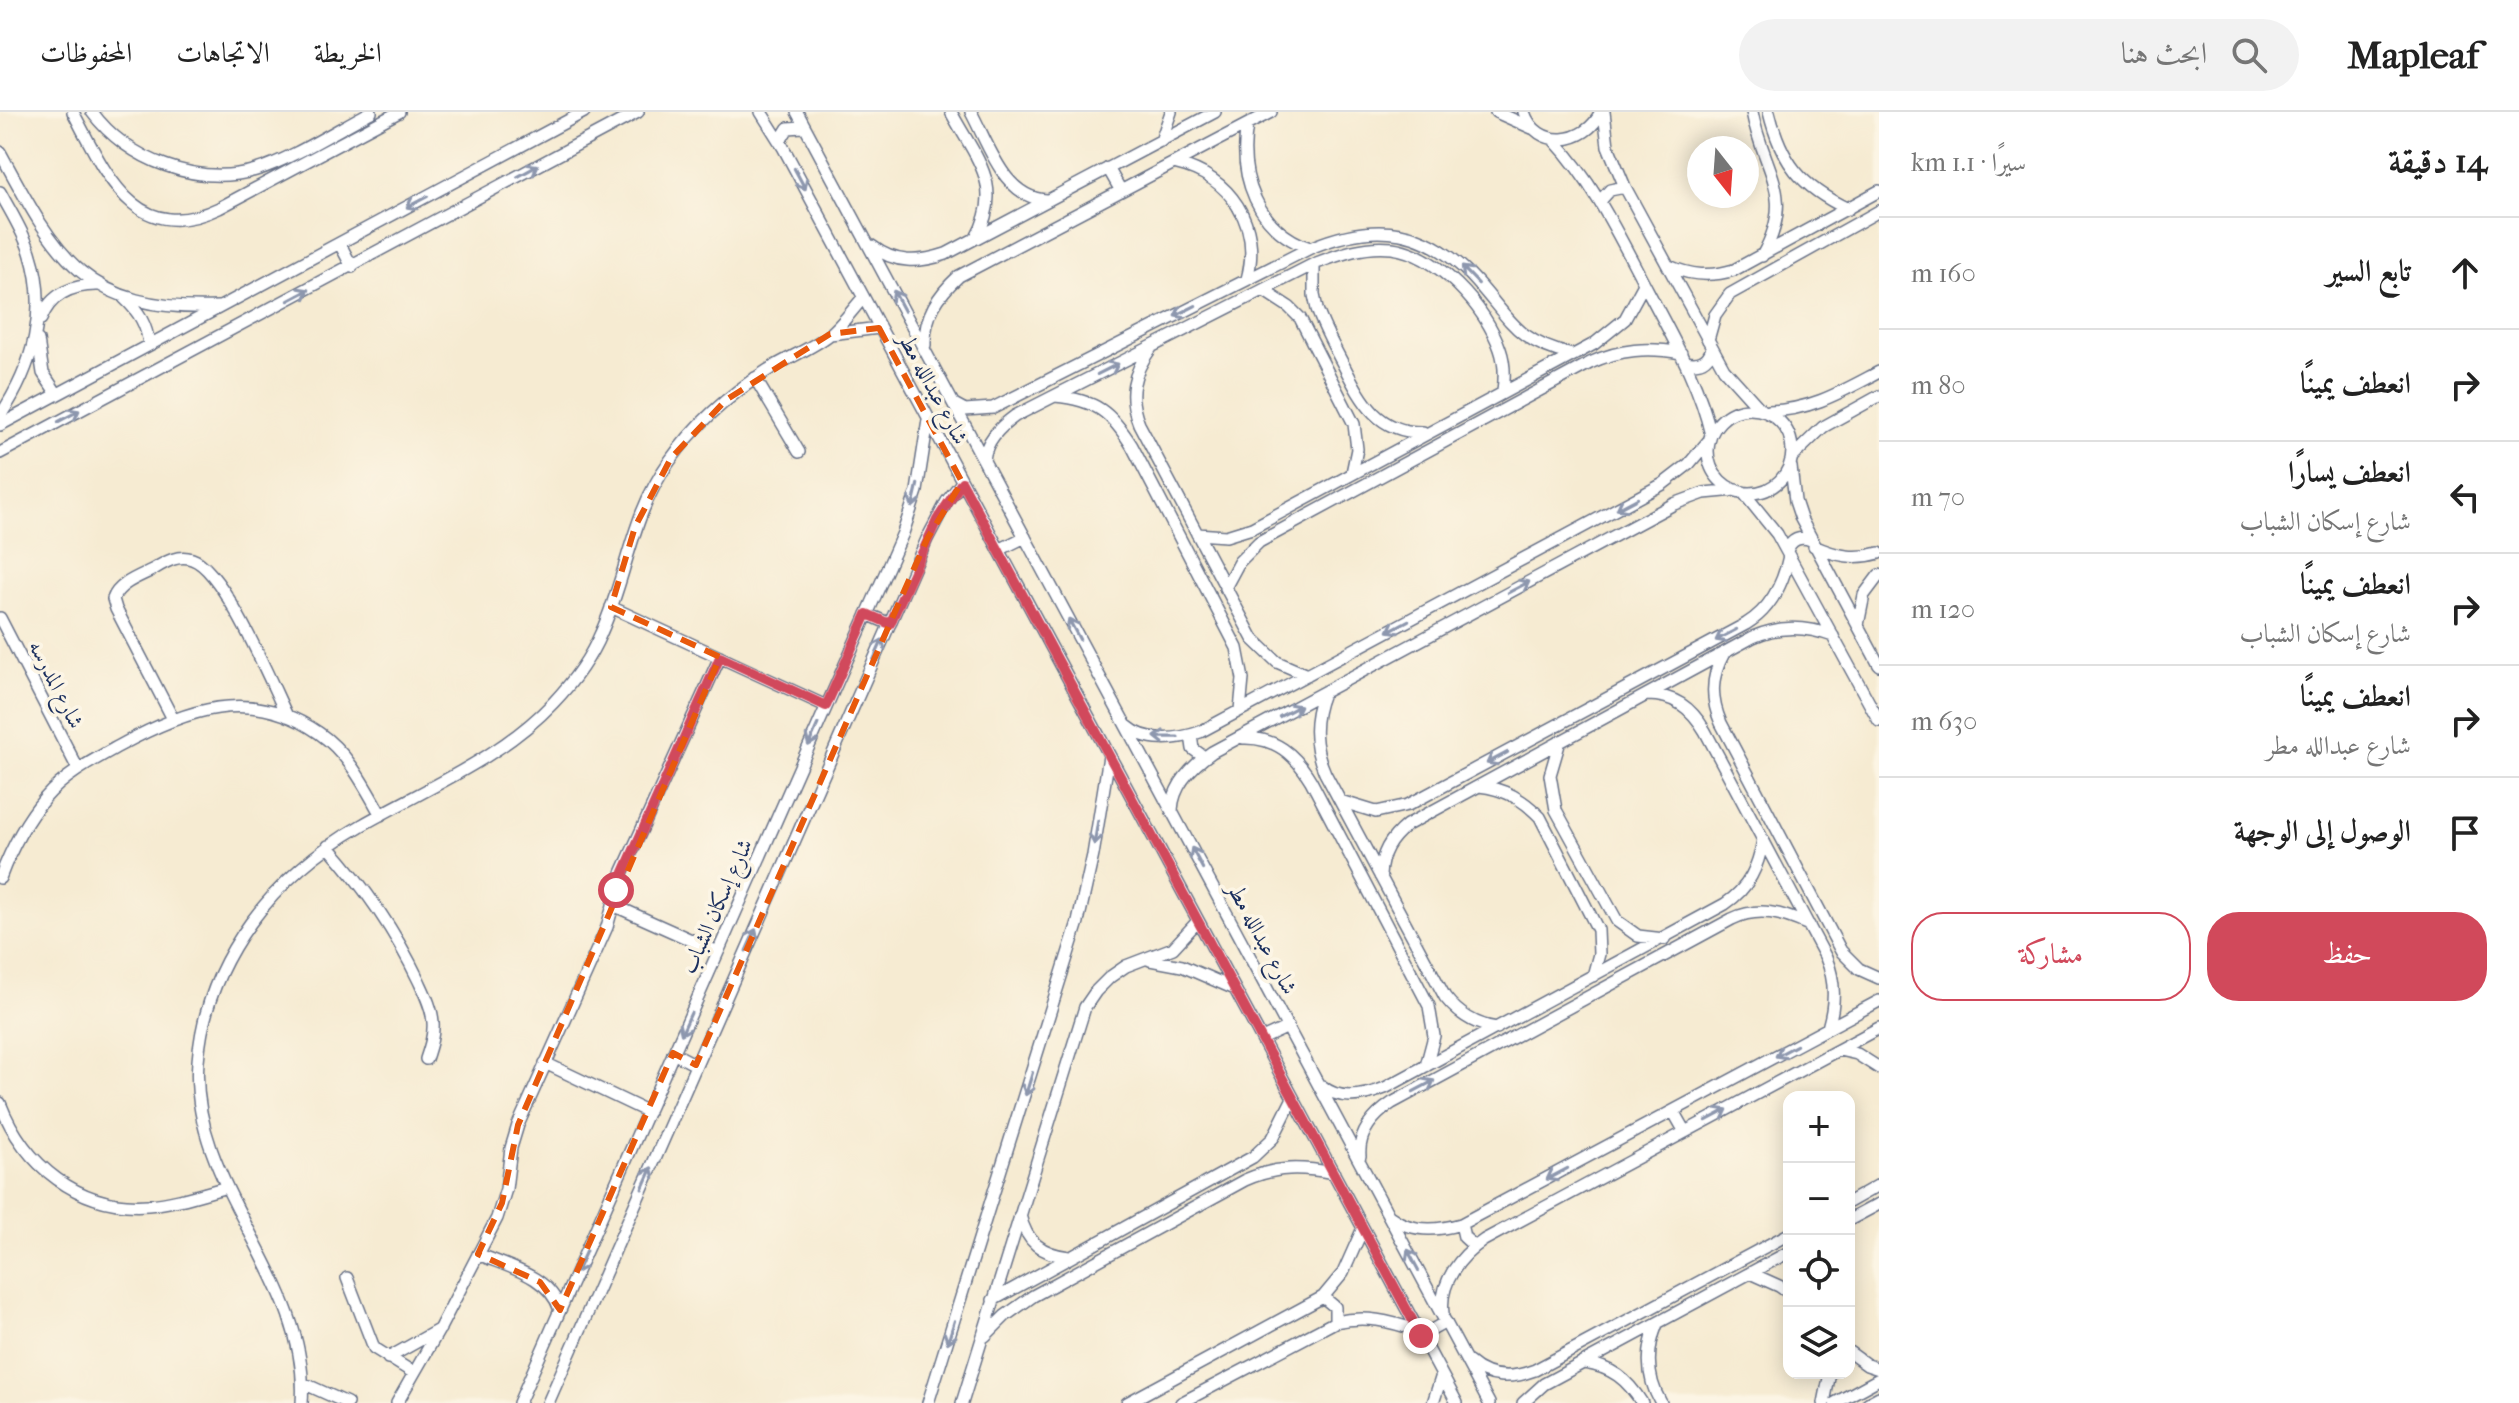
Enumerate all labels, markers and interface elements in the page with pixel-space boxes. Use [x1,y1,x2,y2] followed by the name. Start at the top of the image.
[1739,19,2299,91] search box
[2227,33,2271,77] icon: search
[2347,33,2479,78] text: Mapleaf
[40,36,132,69] text: المحفوظات
[176,36,270,69] text: الاتجاهات
[314,36,382,69] text: الخريطة
[2121,36,2207,71] text: ابحث هنا
[1687,136,1759,208] north arrow
[2388,141,2487,181] text: 14 دقيقة
[1911,147,2026,178] text: سيرًا · 1.1 km
[515,163,539,178] one-way arrow
[793,167,809,191] one-way arrow
[405,195,429,211] one-way arrow
[2443,251,2487,295] icon: ahead
[2326,254,2411,289] text: تابع السير
[1911,258,1976,289] text: 160 m
[1461,265,1480,285] one-way arrow
[286,286,310,302] one-way arrow
[891,290,907,313] one-way arrow
[1173,304,1197,320] one-way arrow
[887,326,973,451] street label: شارع عبدالله مطر
[1096,360,1120,376] one-way arrow
[2443,363,2487,407] icon: right
[2300,366,2411,401] text: انعطف يمينًا
[1911,370,1966,401] text: 80 m
[57,408,80,424] one-way arrow
[2288,455,2411,490] text: انعطف يسارًا
[2443,475,2487,519] icon: left
[907,482,922,508] one-way arrow
[1911,482,1965,513] text: 70 m
[1616,496,1640,512] one-way arrow
[2239,506,2411,537] text: شارع إسكان الشباب
[2300,567,2411,602] text: انعطف يمينًا
[1506,579,1530,595] one-way arrow
[2443,587,2487,631] icon: right
[1911,594,1975,625] text: 120 m
[1066,618,1082,641] one-way arrow
[1387,618,1410,634] one-way arrow
[2239,618,2411,649] text: شارع إسكان الشباب
[1715,627,1738,643] one-way arrow
[18,636,89,735] street label: شارع المدرسه
[872,639,887,663] one-way arrow
[2300,679,2411,714] text: انعطف يمينًا
[2443,699,2487,743] icon: right
[1277,702,1301,718] one-way arrow
[1911,706,1977,737] text: 630 m
[805,722,820,747] one-way arrow
[1153,730,1179,745] one-way arrow
[2266,730,2411,761] text: شارع عبدالله مطر
[1486,750,1509,766] one-way arrow
[2443,811,2487,855] icon: arrive
[2234,814,2411,849] text: الوصول إلى الوجهة
[1088,820,1103,845] one-way arrow
[676,835,763,980] street label: شارع إسكان الشباب
[1189,847,1205,870] one-way arrow
[598,872,634,908] route start
[1216,876,1302,1001] street label: شارع عبدالله مطر
[1911,912,2191,1001] button: مشاركة
[2207,912,2487,1001] button: حفظ
[745,928,760,953] one-way arrow
[678,1012,693,1036] one-way arrow
[1774,1043,1798,1059] one-way arrow
[1020,1071,1035,1096] one-way arrow
[1411,1078,1435,1093] one-way arrow
[1783,1091,1855,1379] map controls
[1783,1091,1855,1163] button: +
[1705,1106,1728,1122] one-way arrow
[1783,1163,1855,1235] button: −
[640,1166,655,1191] one-way arrow
[1545,1166,1569,1182] one-way arrow
[1783,1235,1855,1307] button: locate
[1405,1248,1420,1272] one-way arrow
[573,1249,588,1274] one-way arrow
[1783,1307,1855,1379] button: layers
[1403,1318,1439,1354] route end
[942,1319,957,1344] one-way arrow

